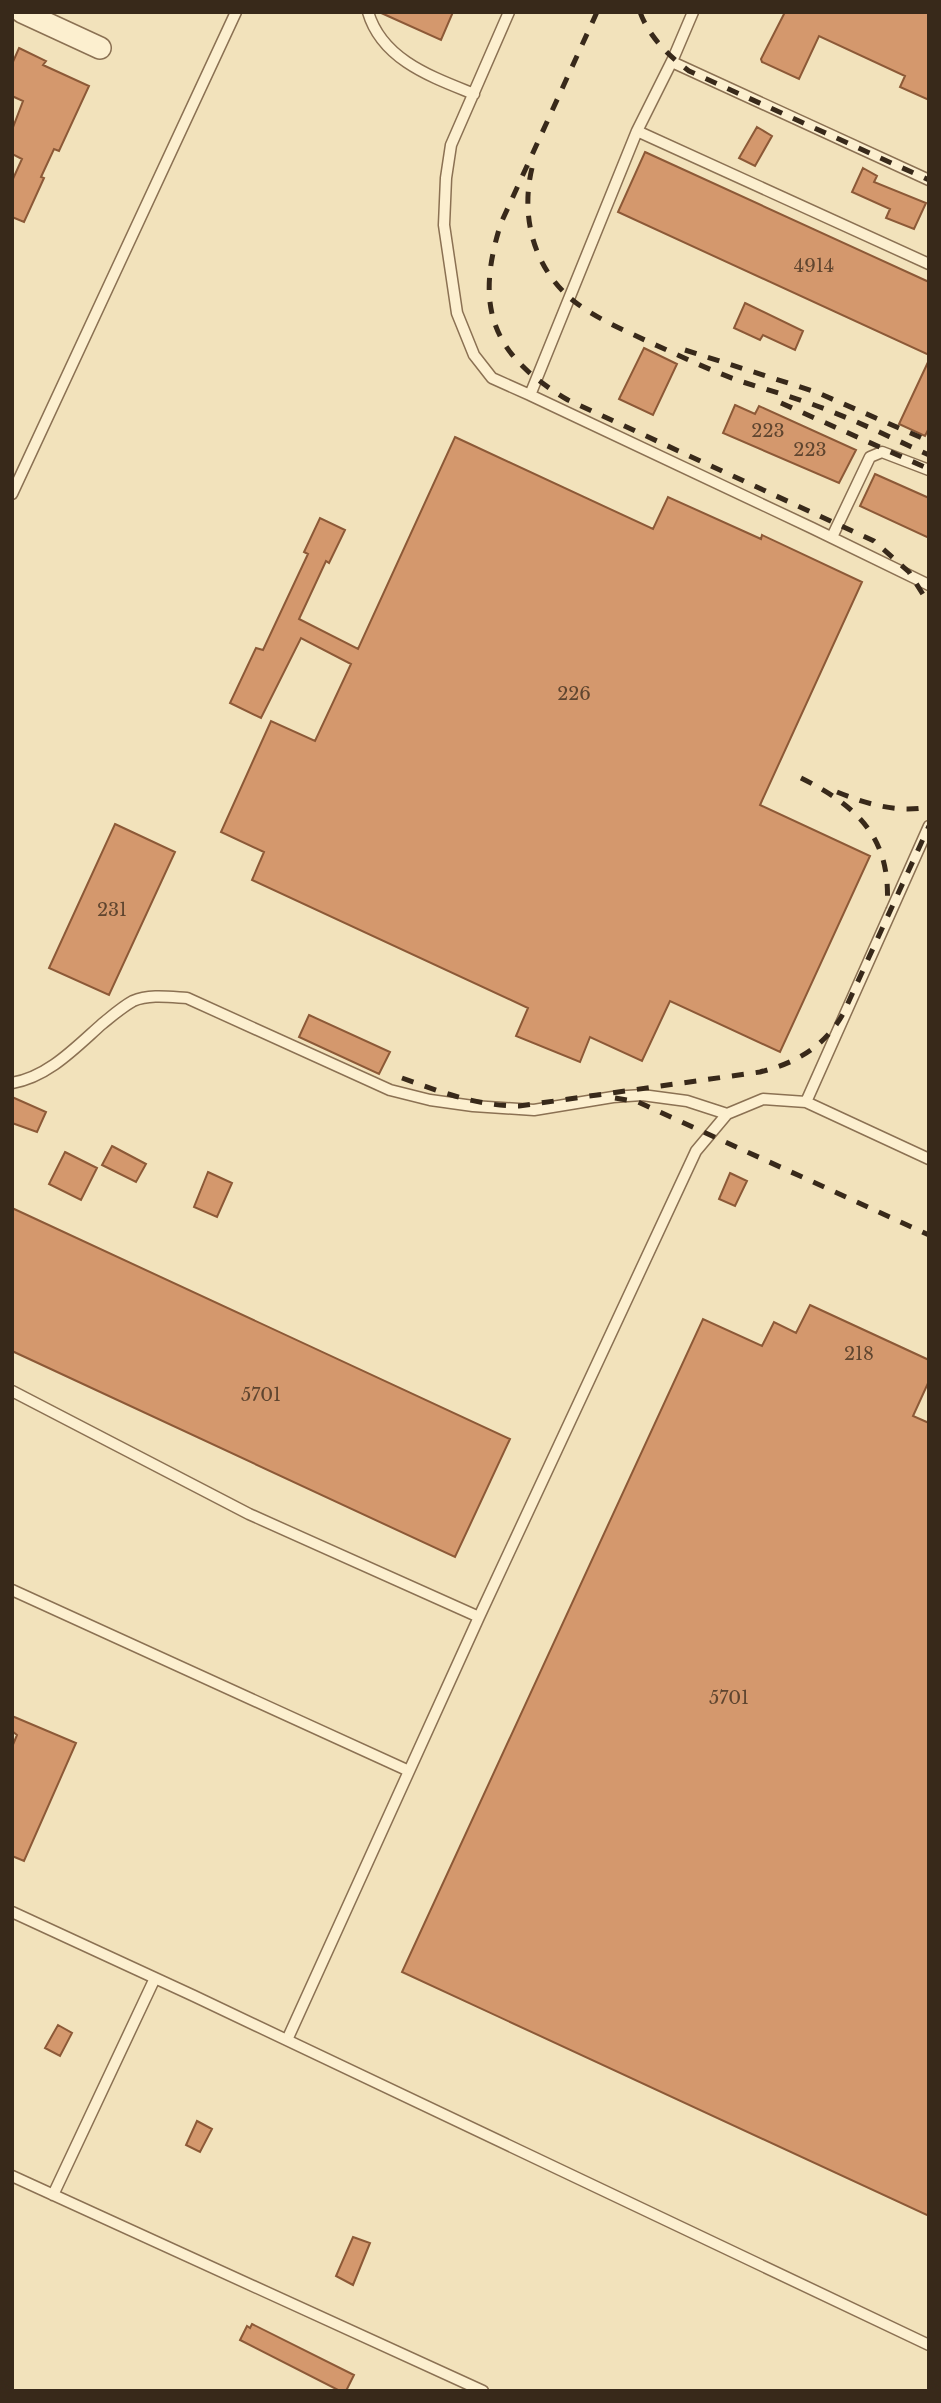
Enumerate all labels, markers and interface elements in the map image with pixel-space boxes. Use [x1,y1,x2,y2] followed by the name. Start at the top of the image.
[794,255,834,277] house number: 4914
[751,420,785,442] house number: 223
[793,439,827,461] house number: 223
[557,683,591,705] house number: 226
[97,899,127,921] house number: 231
[844,1343,874,1365] house number: 218
[241,1384,281,1406] house number: 5701
[709,1687,749,1709] house number: 5701

